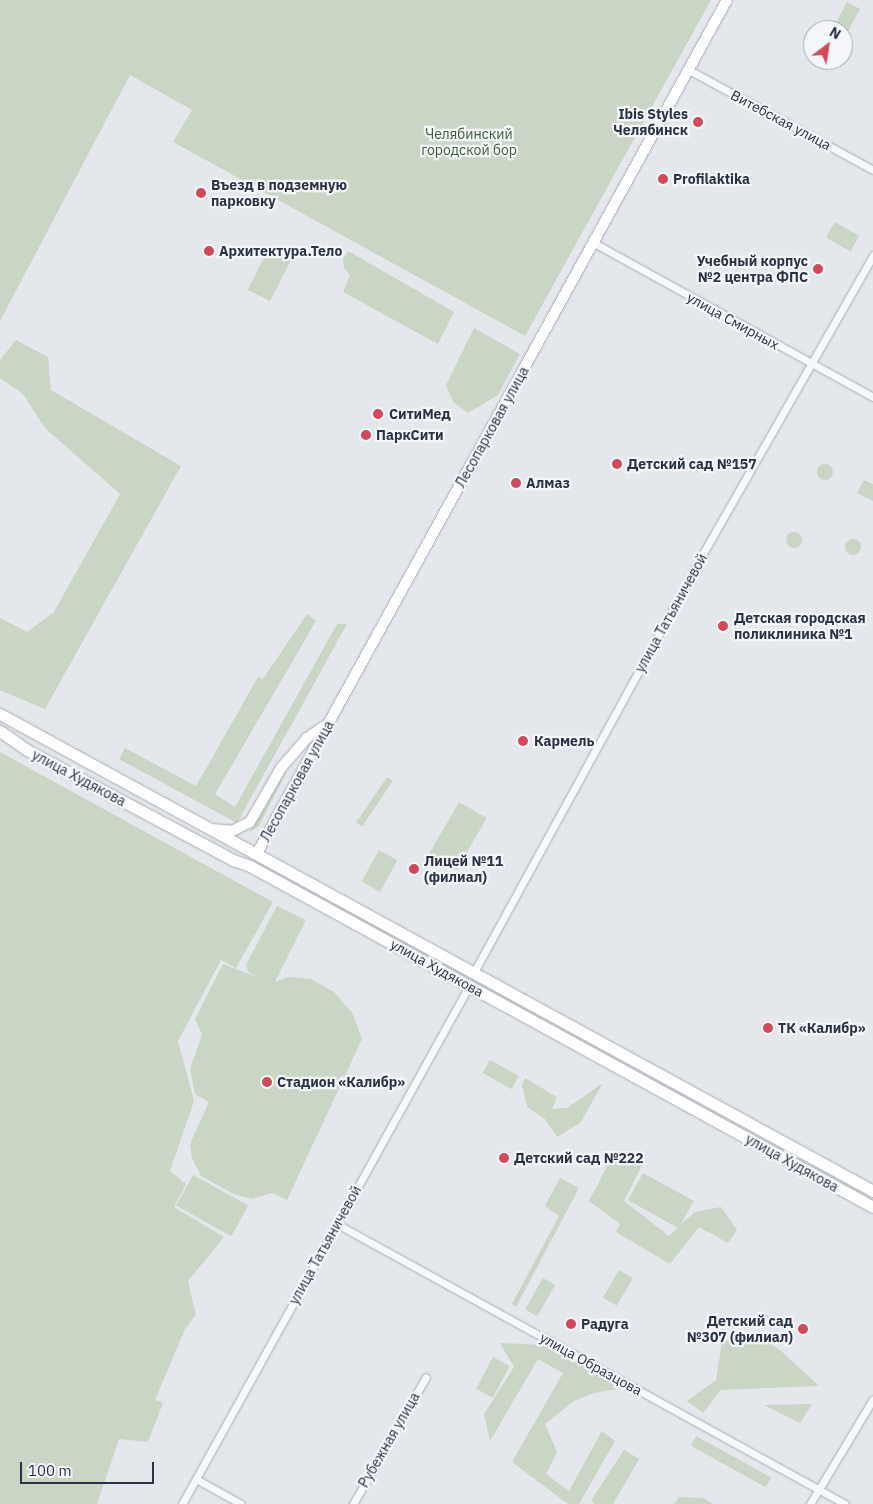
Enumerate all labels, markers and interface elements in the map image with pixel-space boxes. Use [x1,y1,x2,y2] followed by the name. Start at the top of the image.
[803,20,853,70] north arrow
[826,23,844,43] text: N
[728,87,834,153] street label: Витебская улица
[613,106,688,138] place label: Ibis Styles Челябинск
[692,116,704,128] marker: Ibis Styles Челябинск
[421,126,517,158] park label: Челябинский городской бор
[673,171,750,187] place label: Profilaktika
[657,173,669,185] marker: Profilaktika
[211,177,347,210] place label: Въезд в подземную парковку
[195,187,207,199] marker: Въезд в подземную парковку
[219,243,342,259] place label: Архитектура.Тело
[203,245,215,257] marker: Архитектура.Тело
[697,253,808,286] place label: Учебный корпус №2 центра ФПС
[812,263,824,275] marker: Учебный корпус №2 центра ФПС
[684,289,782,353] street label: улица Смирных
[452,364,532,490] street label: Лесопарковая улица
[389,406,451,422] place label: СитиМед
[371,407,385,421] marker: СитиМед
[376,427,444,443] place label: ПаркСити
[360,429,372,441] marker: ПаркСити
[627,456,757,472] place label: Детский сад №157
[611,458,623,470] marker: Детский сад №157
[526,475,570,491] place label: Алмаз
[510,477,522,489] marker: Алмаз
[631,551,711,675] street label: улица Татьяничевой
[734,610,866,642] place label: Детская городская поликлиника №1
[716,619,730,633] marker: Детская городская поликлиника №1
[257,718,337,844] street label: Лесопарковая улица
[534,733,594,749] place label: Кармель
[516,734,530,748] marker: Кармель
[29,746,129,810] street label: улица Худякова
[424,853,503,886] place label: Лицей №11 (филиал)
[408,863,420,875] marker: Лицей №11 (филиал)
[388,936,486,1000] street label: улица Худякова
[778,1020,866,1036] place label: ТК «Калибр»
[762,1022,774,1034] marker: ТК «Калибр»
[277,1074,405,1090] place label: Стадион «Калибр»
[261,1076,273,1088] marker: Стадион «Калибр»
[743,1131,841,1195] street label: улица Худякова
[514,1150,644,1166] place label: Детский сад №222
[498,1152,510,1164] marker: Детский сад №222
[285,1183,365,1307] street label: улица Татьяничевой
[687,1313,793,1345] place label: Детский сад №307 (филиал)
[581,1316,629,1332] place label: Радуга
[565,1318,577,1330] marker: Радуга
[797,1323,809,1335] marker: Детский сад №307 (филиал)
[537,1329,645,1399] street label: улица Образцова
[355,1389,423,1491] street label: Рубежная улица
[22,1452,156,1484] scale bar
[28,1461,72,1480] text: 100 m

